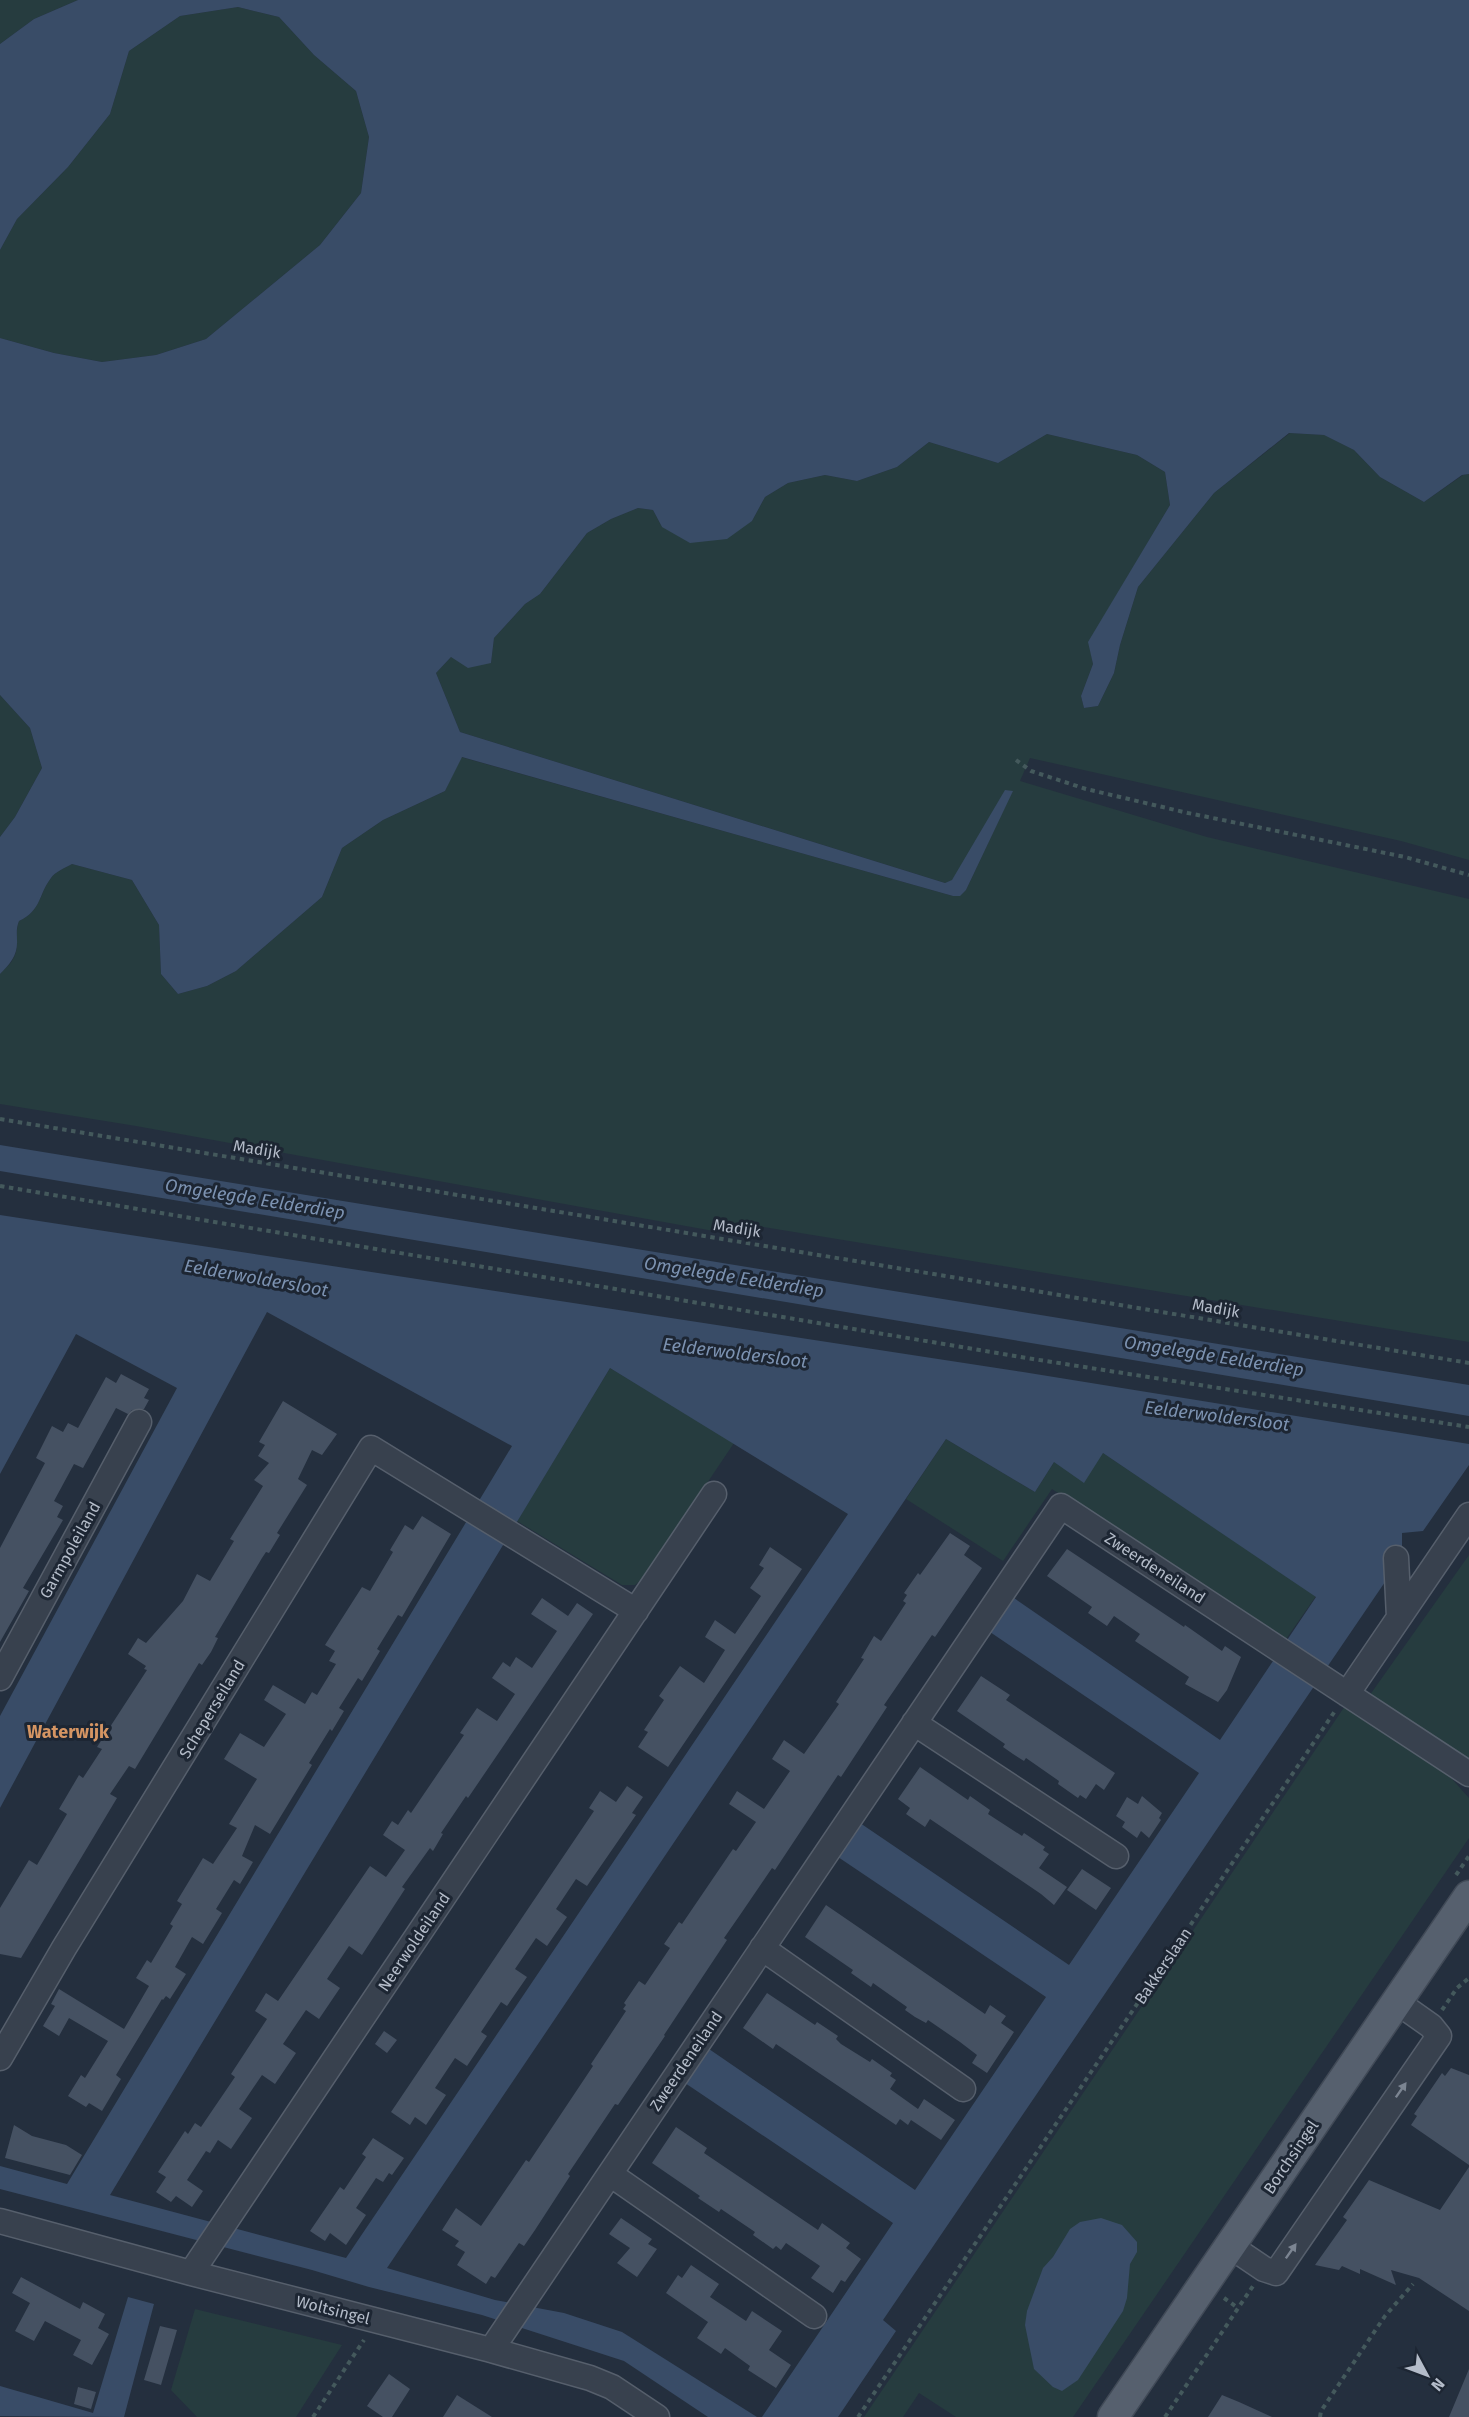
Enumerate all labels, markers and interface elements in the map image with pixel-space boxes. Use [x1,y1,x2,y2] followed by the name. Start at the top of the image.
[232,1136,283,1162] street label: Madijk
[164,1174,346,1224] water label: Omgelegde Eelderdiep
[712,1215,763,1241] street label: Madijk
[643,1252,825,1302] water label: Omgelegde Eelderdiep
[182,1255,330,1302] water label: Eelderwoldersloot
[1191,1294,1242,1322] street label: Madijk
[1123,1331,1305,1381] water label: Omgelegde Eelderdiep
[661,1333,809,1373] water label: Eelderwoldersloot
[1143,1396,1291,1436] water label: Eelderwoldersloot
[36,1498,104,1602] street label: Garmpoleiland
[1101,1528,1209,1608] street label: Zweerdeneiland
[175,1656,249,1762] street label: Scheperseiland
[27,1721,110,1743] district label: Waterwijk
[374,1889,454,1995] street label: Neerwoldeiland
[1130,1924,1196,2008] street label: Bakkerslaan
[646,2008,726,2114] street label: Zweerdeneiland
[1395,2083,1407,2099] one-way arrow
[1259,2116,1323,2197] street label: Borchsingel
[1285,2243,1296,2259] one-way arrow
[294,2292,372,2328] street label: Woltsingel
[1397,2345,1457,2405] north arrow
[1427,2374,1449,2395] text: N

